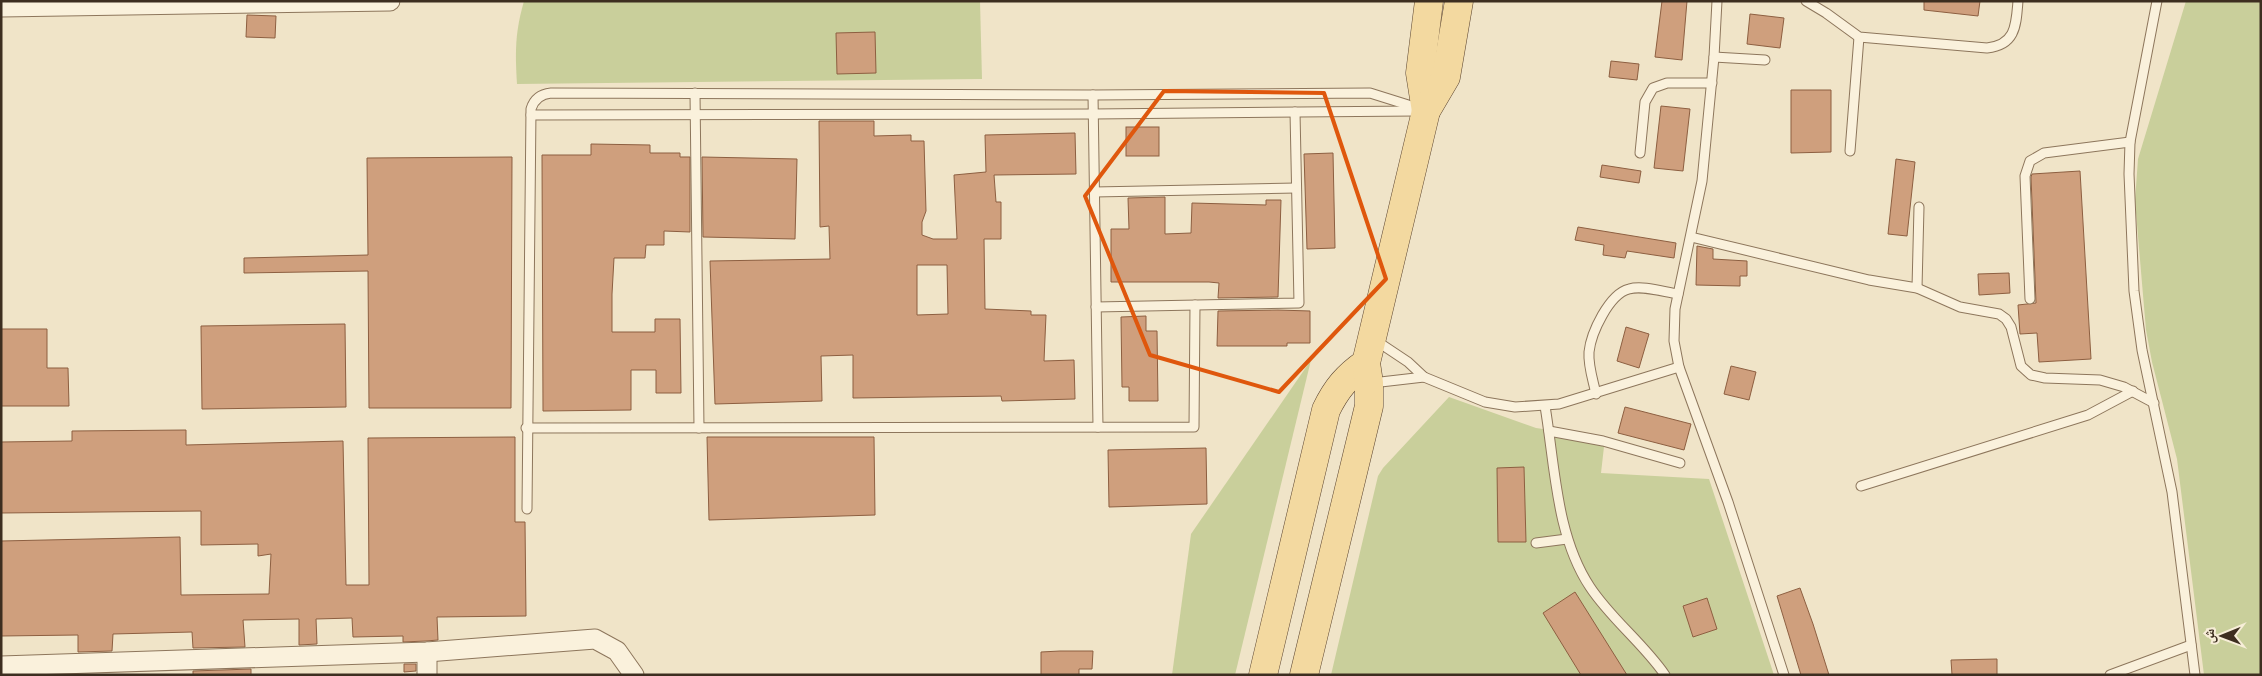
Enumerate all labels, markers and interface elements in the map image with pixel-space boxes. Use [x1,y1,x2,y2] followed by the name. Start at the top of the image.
[2197,611,2247,661] north arrow
[2198,629,2218,644] text: ش

